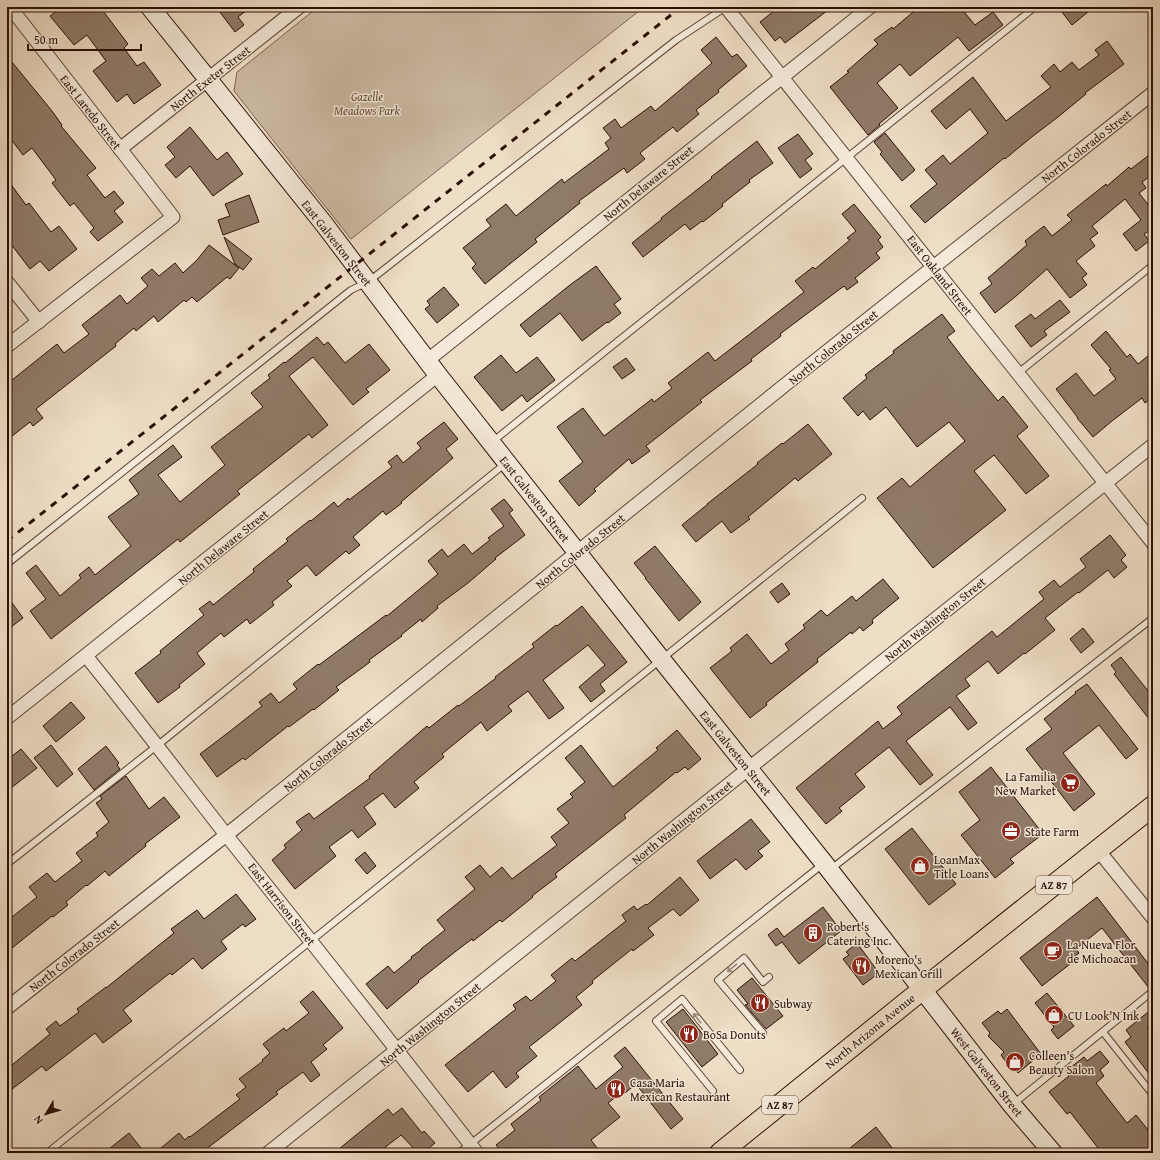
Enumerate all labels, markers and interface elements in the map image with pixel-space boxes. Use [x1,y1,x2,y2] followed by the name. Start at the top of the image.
[28,26,141,52] scale bar
[34,31,58,48] text: 50 m
[166,41,254,115] street label: North Exeter Street
[56,71,126,154] street label: East Laredo Street
[334,88,400,119] park label: Gazelle Meadows Park
[1037,105,1135,187] street label: North Colorado Street
[599,141,697,225] street label: North Delaware Street
[298,196,377,290] street label: East Galveston Street
[903,231,977,319] street label: East Oakland Street
[785,305,882,388] street label: North Colorado Street
[496,452,575,546] street label: East Galveston Street
[174,505,272,589] street label: North Delaware Street
[532,509,629,592] street label: North Colorado Street
[881,572,990,665] street label: North Washington Street
[696,707,776,800] street label: East Galveston Street
[280,712,377,795] street label: North Colorado Street
[995,768,1057,799] place label: La Familia New Market
[1059,772,1081,794] supermarket icon: La Familia New Market
[628,775,737,868] street label: North Washington Street
[1000,820,1022,842] office icon: State Farm
[1025,823,1079,840] place label: State Farm
[934,851,989,882] place label: LoanMax Title Loans
[909,855,931,877] shop icon: LoanMax Title Loans
[244,859,320,950] street label: East Harrison Street
[1036,876,1072,894] road number: AZ 87
[25,914,123,996] street label: North Colorado Street
[827,918,891,949] place label: Robert's Catering Inc.
[802,922,824,944] building icon: Robert's Catering Inc.
[1067,936,1137,967] place label: La Nueva Flor de Michoacan
[1042,940,1064,962] cafe icon: La Nueva Flor de Michoacan
[875,951,943,982] place label: Moreno's Mexican Grill
[850,955,872,977] restaurant icon: Moreno's Mexican Grill
[727,963,738,972] one-way arrow
[376,977,485,1070] street label: North Washington Street
[821,989,919,1073] street label: North Arizona Avenue
[749,992,771,1014] restaurant icon: Subway
[774,995,813,1012] place label: Subway
[1043,1004,1065,1026] shop icon: CU Look'N Ink
[1068,1007,1140,1024] place label: CU Look'N Ink
[693,1012,702,1023] one-way arrow
[678,1023,700,1045] restaurant icon: BoSa Donuts
[947,1024,1028,1121] street label: West Galveston Street
[703,1026,766,1043] place label: BoSa Donuts
[1029,1047,1094,1078] place label: Colleen's Beauty Salon
[1004,1051,1026,1073] shop icon: Colleen's Beauty Salon
[630,1074,731,1105] place label: Casa Maria Mexican Restaurant
[605,1078,627,1100] restaurant icon: Casa Maria Mexican Restaurant
[26,1094,66,1134] north arrow
[762,1096,798,1114] road number: AZ 87
[29,1112,47,1128] text: N

